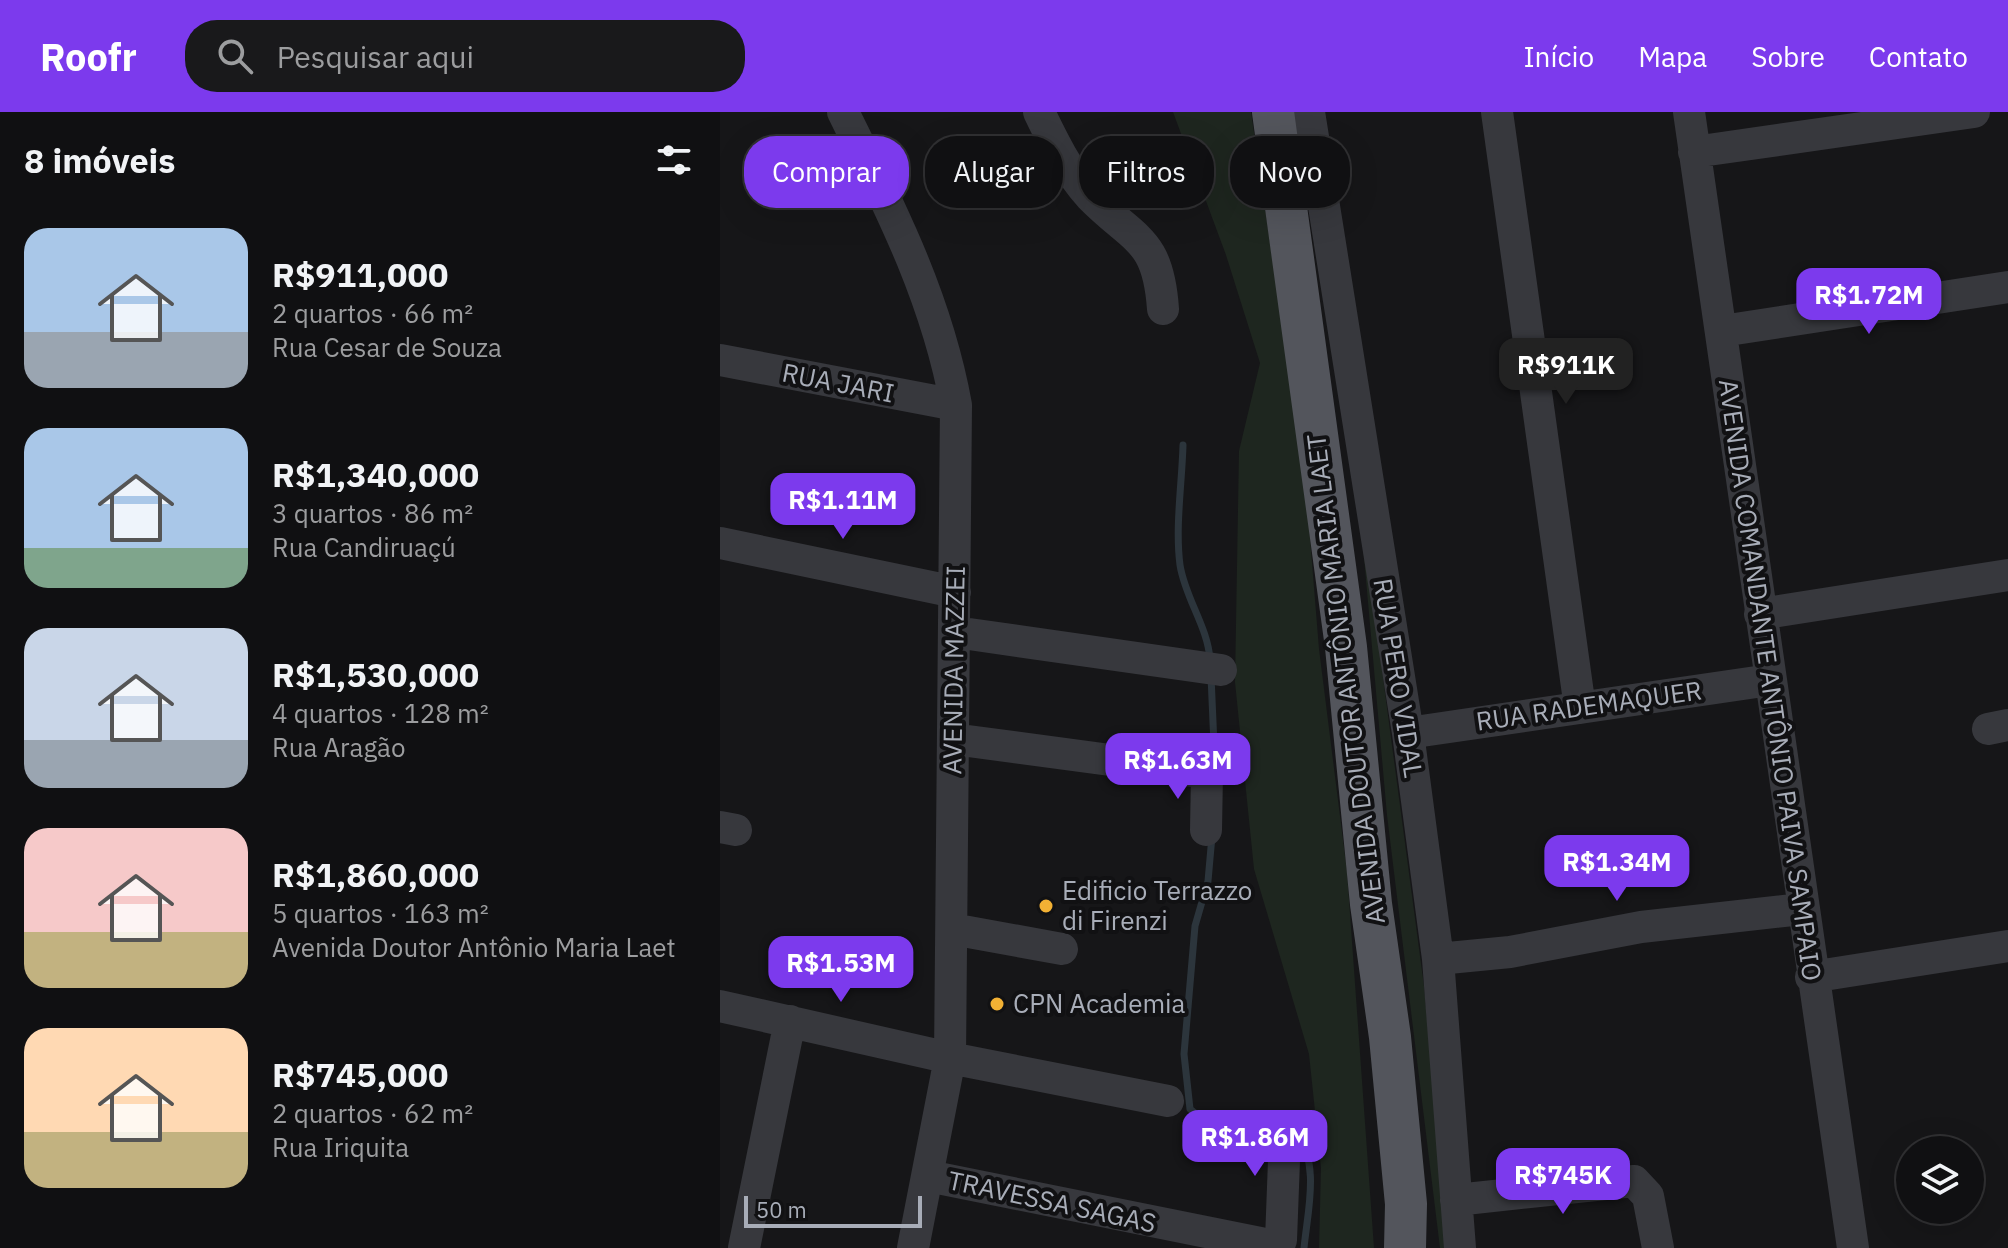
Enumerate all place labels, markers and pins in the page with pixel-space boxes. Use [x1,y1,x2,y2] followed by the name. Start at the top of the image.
[1795,268,1943,336] pin: R$1.72M
[1501,338,1631,406] pin: R$911K
[769,473,917,541] pin: R$1.11M
[1104,733,1252,801] pin: R$1.63M
[1543,835,1691,903] pin: R$1.34M
[1062,873,1252,937] place label: Edificio Terrazzo di Firenzi
[1037,897,1055,915] marker: Edificio Terrazzo di Firenzi
[767,936,915,1004] pin: R$1.53M
[1013,986,1186,1020] place label: CPN Academia
[988,995,1006,1013] marker: CPN Academia
[1181,1110,1329,1178] pin: R$1.86M
[1498,1148,1628,1216] pin: R$745K

